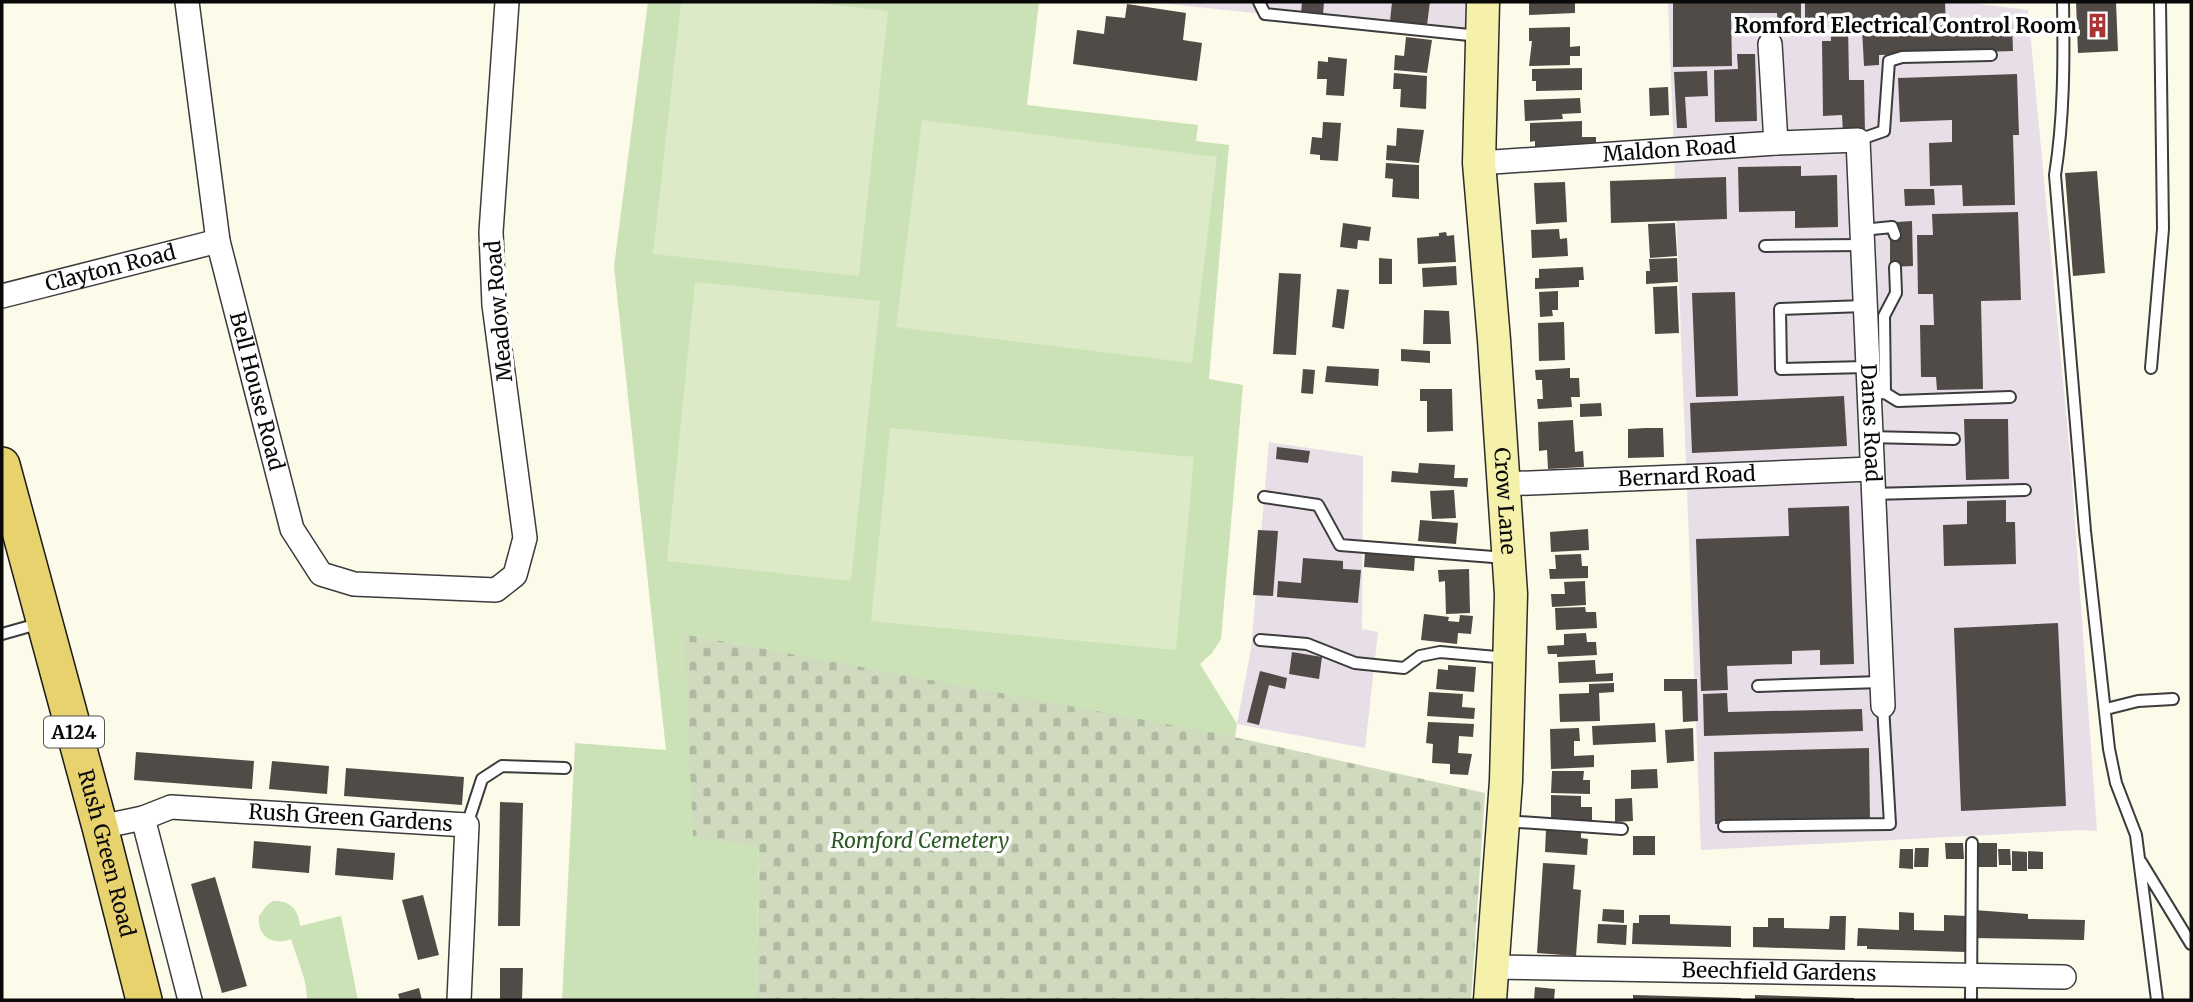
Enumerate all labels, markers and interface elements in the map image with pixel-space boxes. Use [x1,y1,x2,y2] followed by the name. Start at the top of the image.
[1734,12,2077,39] place label: Romford Electrical Control Room
[2083,12,2111,40] building icon: Romford Electrical Control Room
[1602,132,1737,168] street label: Maldon Road
[42,238,179,297] street label: Clayton Road
[479,239,518,383] street label: Meadow Road
[224,309,290,474] street label: Bell House Road
[1855,363,1887,483] street label: Danes Road
[1488,447,1522,555] street label: Crow Lane
[1617,460,1757,492] street label: Bernard Road
[44,716,104,748] road number: A124
[72,766,142,940] street label: Rush Green Road
[248,798,454,837] street label: Rush Green Gardens
[831,827,1009,854] park label: Romford Cemetery
[1681,956,1877,987] street label: Beechfield Gardens

